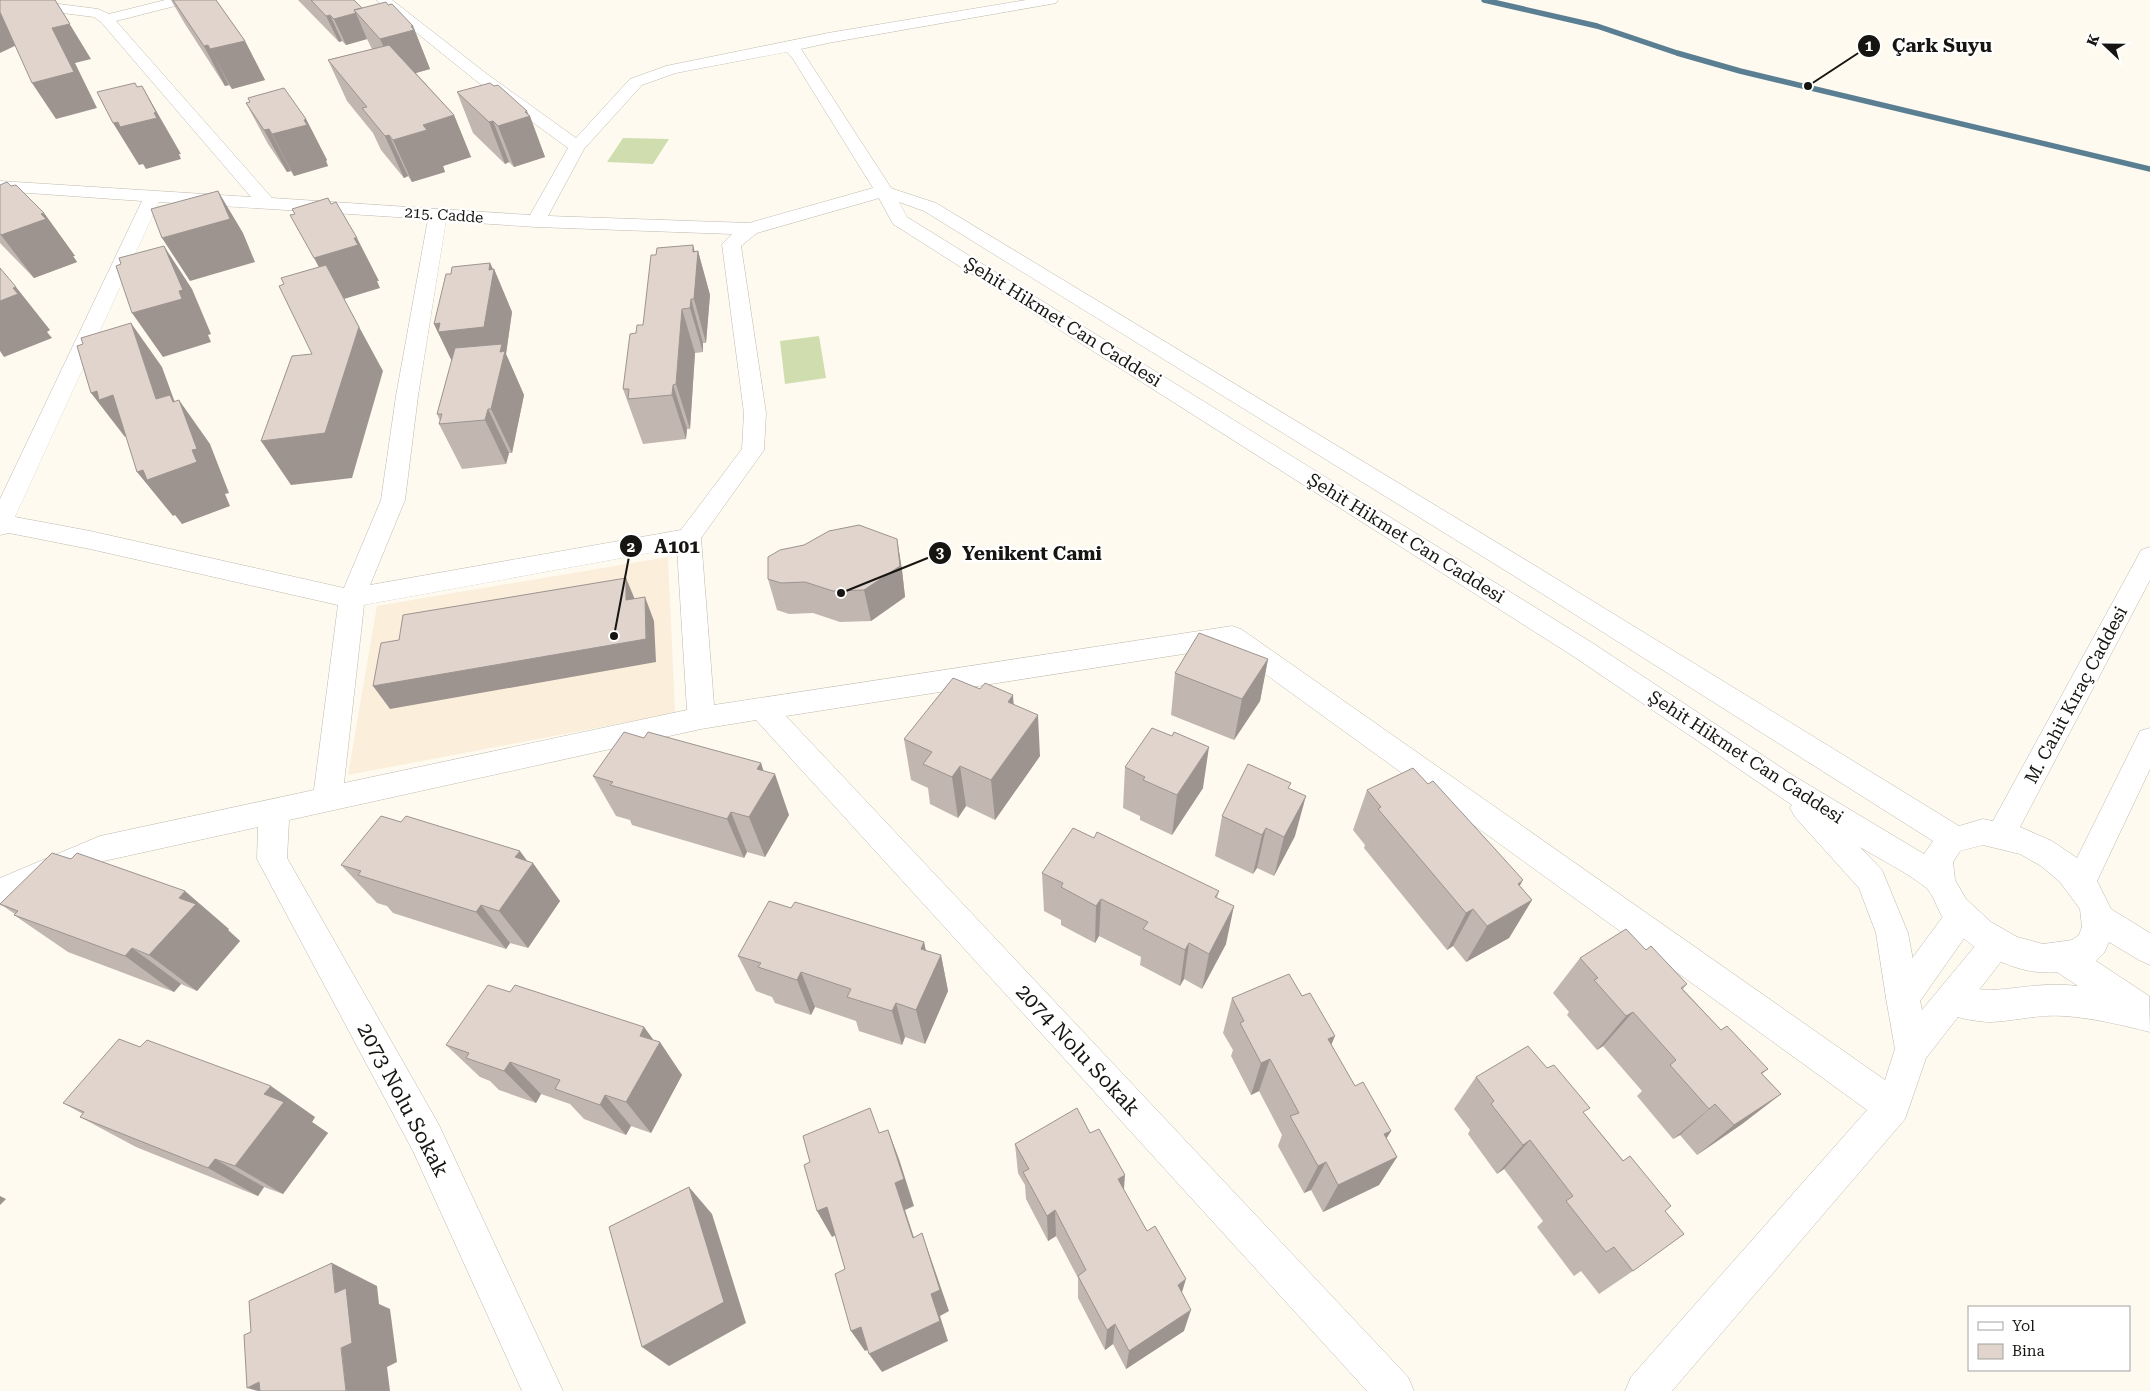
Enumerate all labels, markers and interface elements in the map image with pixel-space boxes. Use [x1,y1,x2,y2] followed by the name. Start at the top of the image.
[2080,20,2130,70] north arrow
[1857,29,2002,63] callout: Çark Suyu
[2083,32,2102,48] text: K
[1892,34,1992,57] text: Çark Suyu
[1865,37,1874,55] text: 1
[404,203,484,227] street label: 215. Cadde
[961,252,1166,391] street label: Şehit Hikmet Can Caddesi
[1304,468,1509,607] street label: Şehit Hikmet Can Caddesi
[619,529,710,563] callout: A101
[654,535,700,558] text: A101
[927,536,1112,570] callout: Yenikent Cami
[627,538,635,556] text: 2
[962,542,1102,565] text: Yenikent Cami
[936,544,945,562] text: 3
[2020,602,2131,787] street label: M. Cahit Kıraç Caddesi
[1645,686,1848,828] street label: Şehit Hikmet Can Caddesi
[1011,980,1145,1120] street label: 2074 Nolu Sokak
[352,1019,454,1181] street label: 2073 Nolu Sokak
[1968,1306,2130,1371] legend
[2012,1317,2035,1335] text: Yol
[2012,1342,2045,1360] text: Bina

